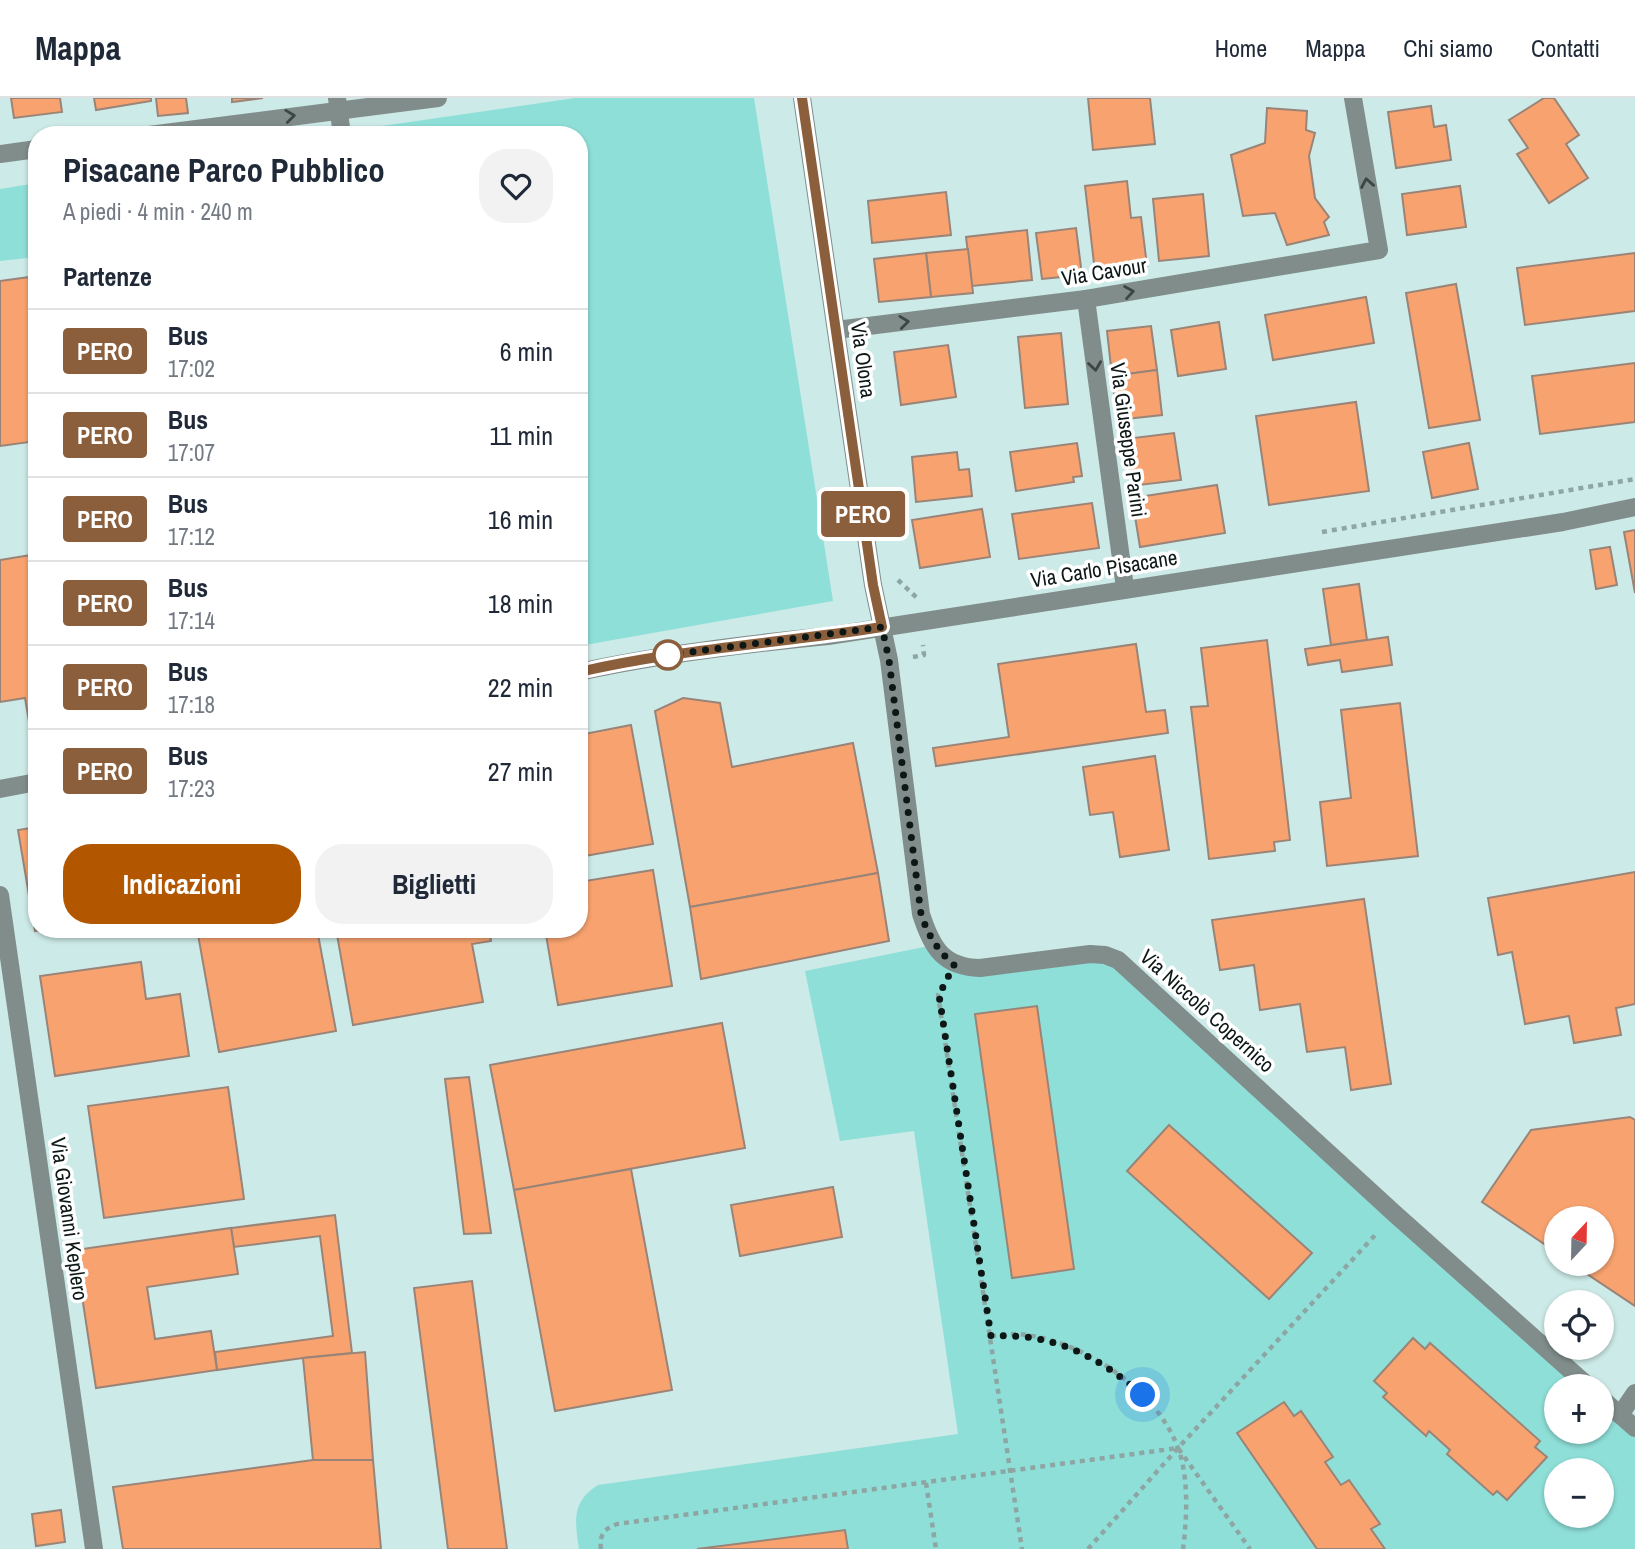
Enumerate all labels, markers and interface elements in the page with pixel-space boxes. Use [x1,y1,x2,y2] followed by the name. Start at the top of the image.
[35,26,121,70] text: Mappa
[1215,32,1267,64] text: Home
[1305,32,1365,64] text: Mappa
[1403,32,1493,64] text: Chi siamo
[1531,32,1600,64] text: Contatti
[284,109,295,124] one-way arrow
[63,148,385,192] text: Pisacane Parco Pubblico
[479,149,553,223] button: heart
[1360,177,1375,189] one-way arrow
[63,196,253,227] text: A piedi · 4 min · 240 m
[1059,250,1149,293] street label: Via Cavour
[63,259,152,294] text: Partenze
[1123,285,1135,300] one-way arrow
[898,314,910,329] one-way arrow
[168,318,208,353] text: Bus
[844,320,883,400] street label: Via Olona
[500,334,553,369] text: 6 min
[77,335,133,367] text: PERO
[168,353,215,384] text: 17:02
[1088,361,1103,372] one-way arrow
[1103,361,1154,519] street label: Via Giuseppe Parini
[168,402,208,437] text: Bus
[489,418,553,453] text: 11 min
[77,419,133,451] text: PERO
[168,437,215,468] text: 17:07
[168,486,208,521] text: Bus
[814,491,912,537] line badge: PERO
[835,498,891,530] text: PERO
[488,502,553,537] text: 16 min
[77,503,133,535] text: PERO
[168,521,215,552] text: 17:12
[1029,543,1179,594] street label: Via Carlo Pisacane
[168,570,208,605] text: Bus
[488,586,553,621] text: 18 min
[77,587,133,619] text: PERO
[168,605,215,636] text: 17:14
[653,640,683,670] unlabelled marker
[168,654,208,689] text: Bus
[488,670,553,705] text: 22 min
[77,671,133,703] text: PERO
[168,689,215,720] text: 17:18
[168,738,208,773] text: Bus
[488,754,553,789] text: 27 min
[77,755,133,787] text: PERO
[168,773,215,804] text: 17:23
[63,844,301,924] button: Indicazioni
[315,844,553,924] button: Biglietti
[1134,942,1281,1079] street label: Via Niccolò Copernico
[44,1136,95,1302] street label: Via Giovanni Keplero
[1544,1206,1614,1276] north arrow
[1544,1206,1614,1528] map controls
[1544,1290,1614,1360] button: locate
[1544,1374,1614,1444] button: +
[1125,1377,1160,1412] your location
[1544,1458,1614,1528] button: −

